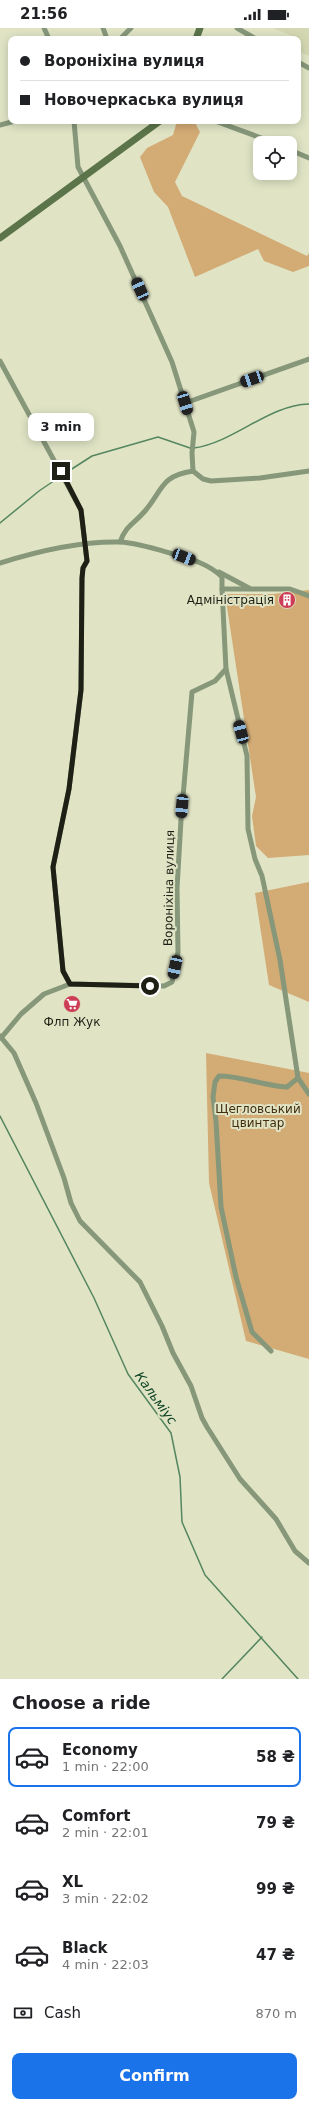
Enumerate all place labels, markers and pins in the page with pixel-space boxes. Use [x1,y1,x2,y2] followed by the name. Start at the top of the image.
[277,590,297,610] building icon: Адміністрація
[187,593,274,607] place label: Адміністрація
[62,994,82,1014] supermarket icon: Флп Жук
[44,1015,100,1029] place label: Флп Жук

